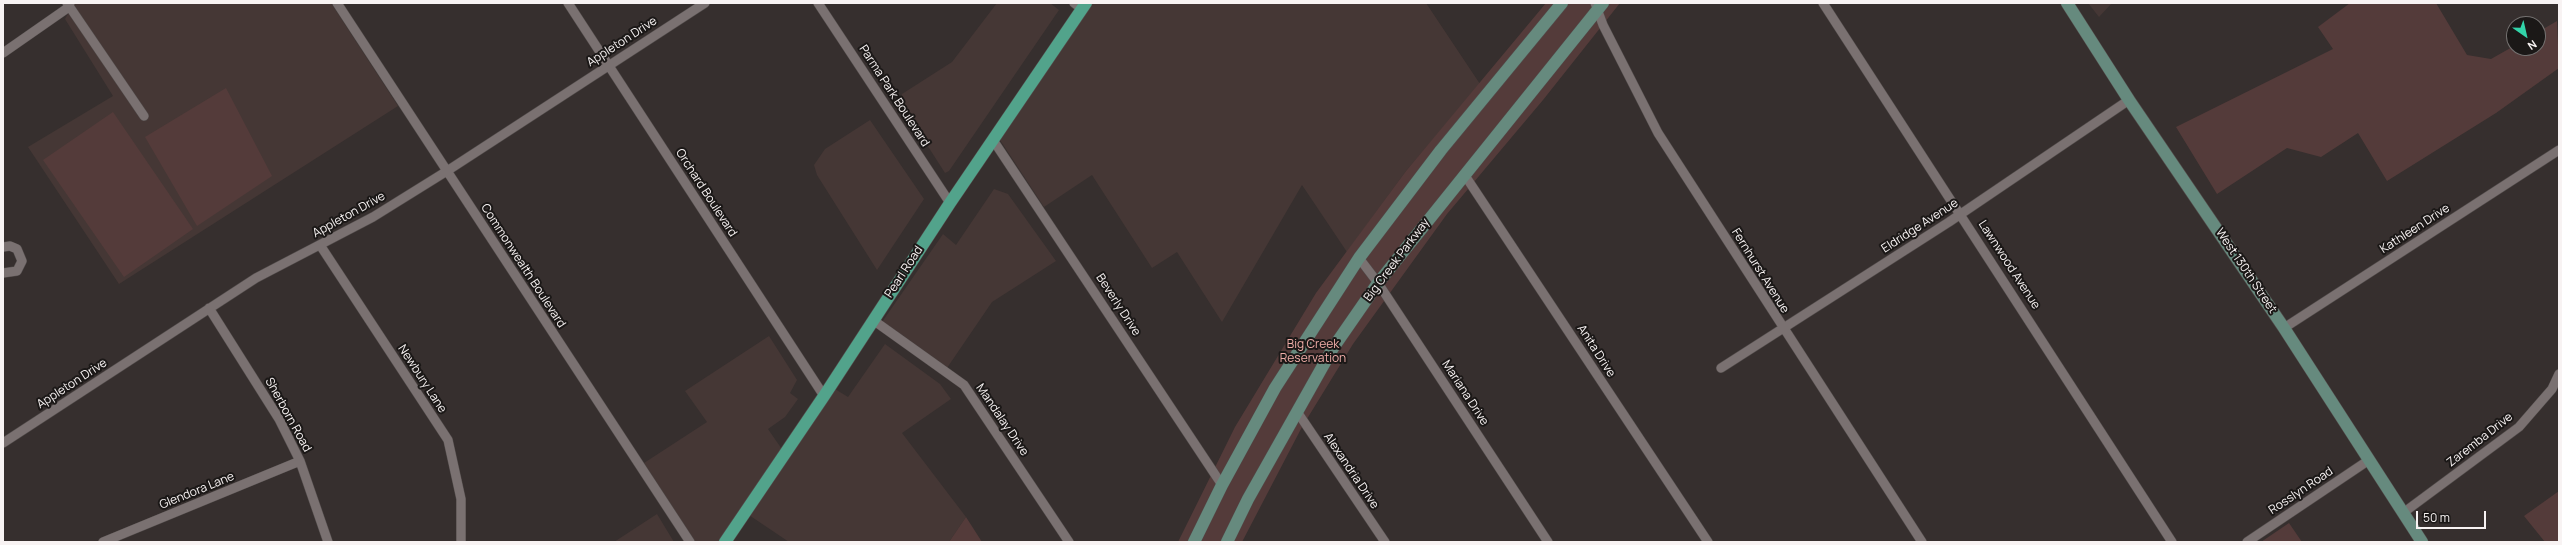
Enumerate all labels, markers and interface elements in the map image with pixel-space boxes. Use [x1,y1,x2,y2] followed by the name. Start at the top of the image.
[584,14,660,70] street label: Appleton Drive
[2506,16,2546,56] north arrow
[2525,37,2540,54] text: N
[856,42,932,150] street label: Parma Park Boulevard
[672,146,740,240] street label: Orchard Boulevard
[310,189,388,241] street label: Appleton Drive
[1879,196,1961,256] street label: Eldridge Avenue
[478,201,568,331] street label: Commonwealth Boulevard
[2378,201,2452,257] street label: Kathleen Drive
[1361,216,1433,304] street label: Big Creek Parkway
[1975,218,2043,312] street label: Lawnwood Avenue
[1728,226,1792,316] street label: Fernhurst Avenue
[2212,226,2280,316] street label: West 130th Street
[882,243,926,301] street label: Pearl Road
[1093,271,1143,339] street label: Beverly Drive
[1574,322,1618,380] street label: Anita Drive
[1280,338,1346,366] park label: Big Creek Reservation
[395,342,449,416] street label: Newbury Lane
[34,356,110,412] street label: Appleton Drive
[1439,358,1491,428] street label: Mariana Drive
[262,375,314,455] street label: Sherborn Road
[973,381,1031,459] street label: Mandalay Drive
[2444,410,2516,470] street label: Zaremba Drive
[1320,430,1382,512] street label: Alexandria Drive
[2266,464,2336,518] street label: Rosslyn Road
[157,469,237,513] street label: Glendora Lane
[2418,503,2488,529] scale bar
[2423,509,2450,526] text: 50 m

